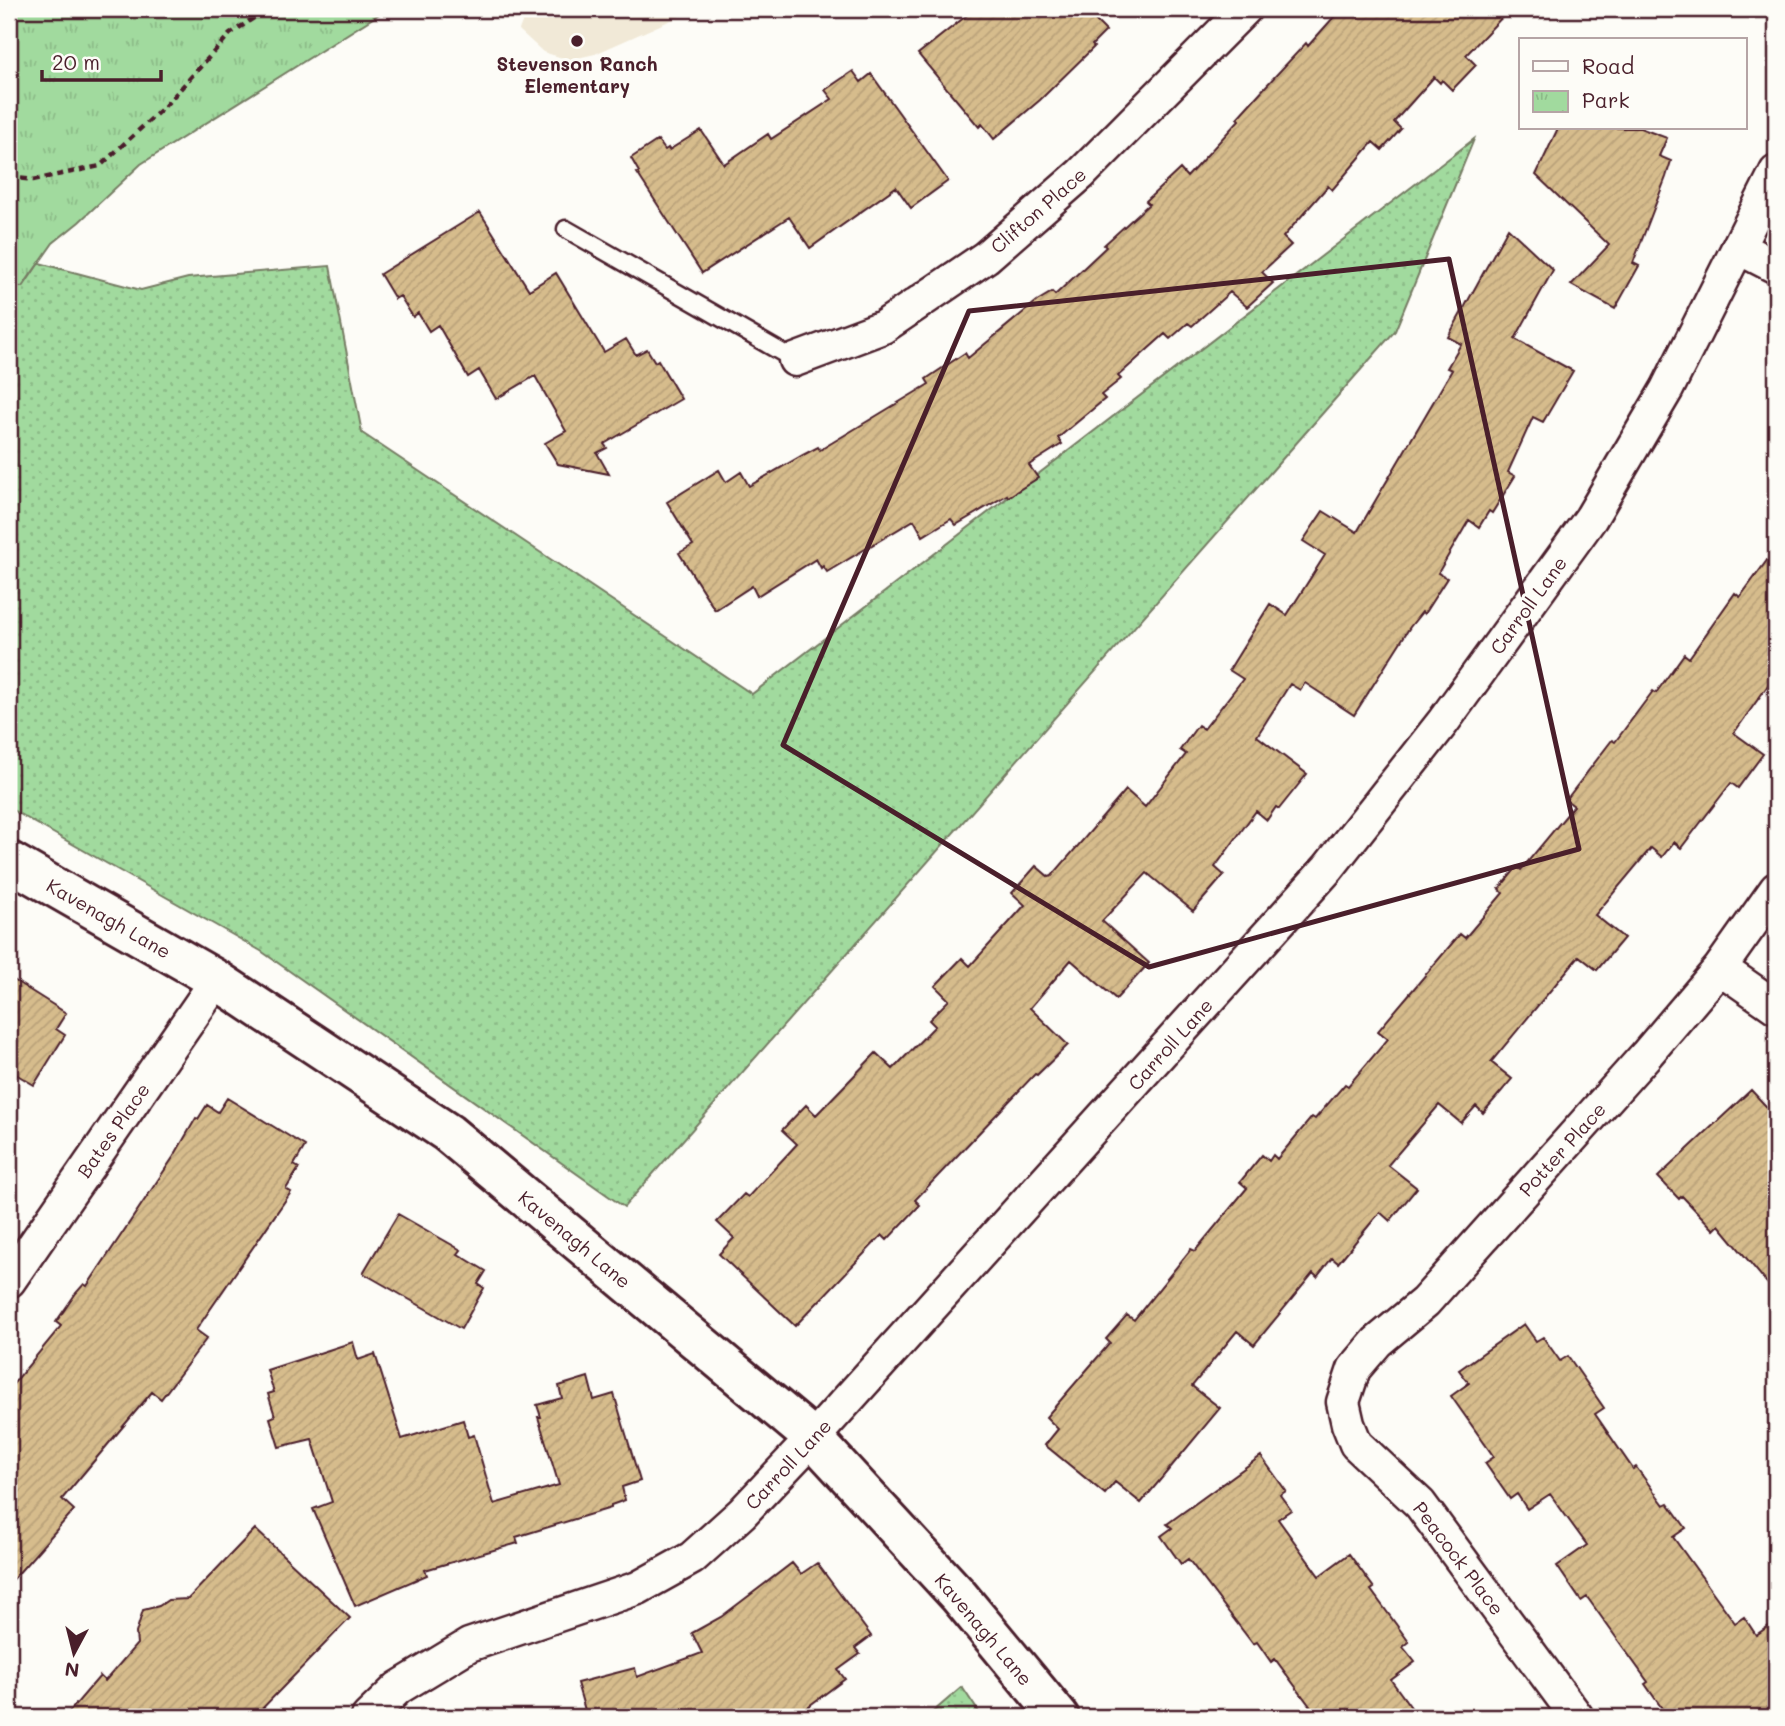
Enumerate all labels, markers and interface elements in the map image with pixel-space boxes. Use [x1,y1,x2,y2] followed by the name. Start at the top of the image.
[569,33,585,49] marker: Stevenson Ranch Elementary
[42,38,161,82] scale bar
[1519,38,1746,130] legend
[52,48,100,75] text: 20 m
[496,51,658,98] place label: Stevenson Ranch Elementary
[1582,52,1634,79] text: Road
[1582,86,1630,113] text: Park
[985,162,1091,258] street label: Clifton Place
[1484,551,1572,659] street label: Carroll Lane
[42,872,176,964] street label: Kavenagh Lane
[1122,993,1218,1095] street label: Carroll Lane
[71,1078,155,1182] street label: Bates Place
[1513,1097,1611,1201] street label: Potter Place
[514,1185,636,1293] street label: Kavenagh Lane
[739,1413,837,1515] street label: Carroll Lane
[1408,1496,1510,1620] street label: Peacock Place
[930,1568,1038,1690] street label: Kavenagh Lane
[38,1618,108,1688] north arrow
[63,1657,81,1684] text: N

